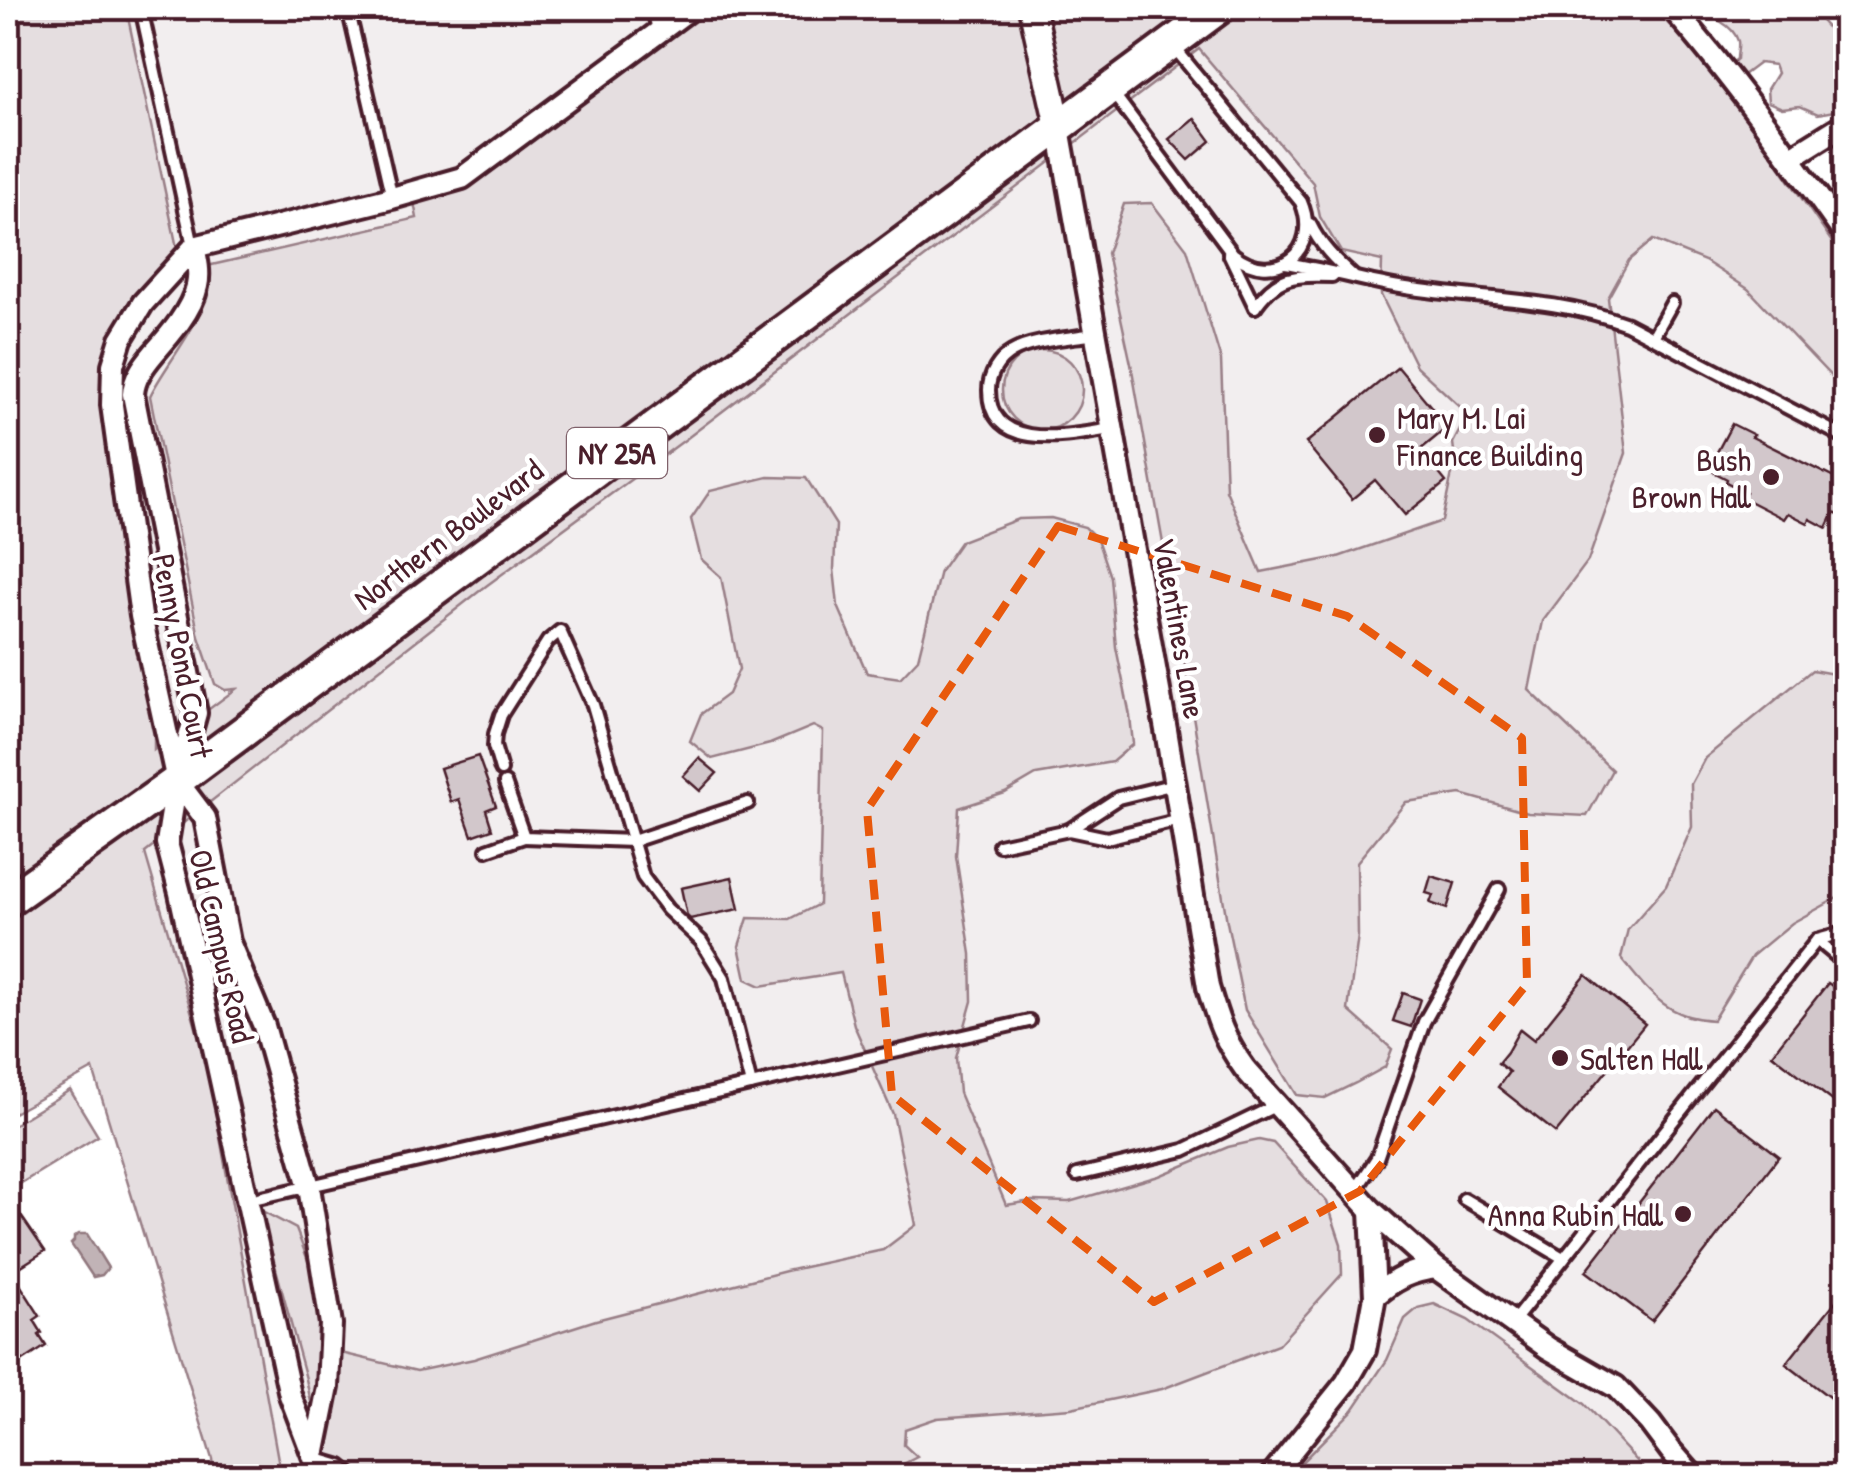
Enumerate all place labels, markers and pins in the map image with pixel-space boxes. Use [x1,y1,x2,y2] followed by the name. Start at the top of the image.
[1396,396,1583,476] place label: Mary M. Lai Finance Building
[1366,424,1388,446] marker: Mary M. Lai Finance Building
[1632,438,1751,518] place label: Bush Brown Hall
[1760,466,1782,488] marker: Bush Brown Hall
[1580,1037,1703,1080] place label: Salten Hall
[1549,1047,1571,1069] marker: Salten Hall
[1488,1193,1663,1236] place label: Anna Rubin Hall
[1672,1203,1694,1225] marker: Anna Rubin Hall

